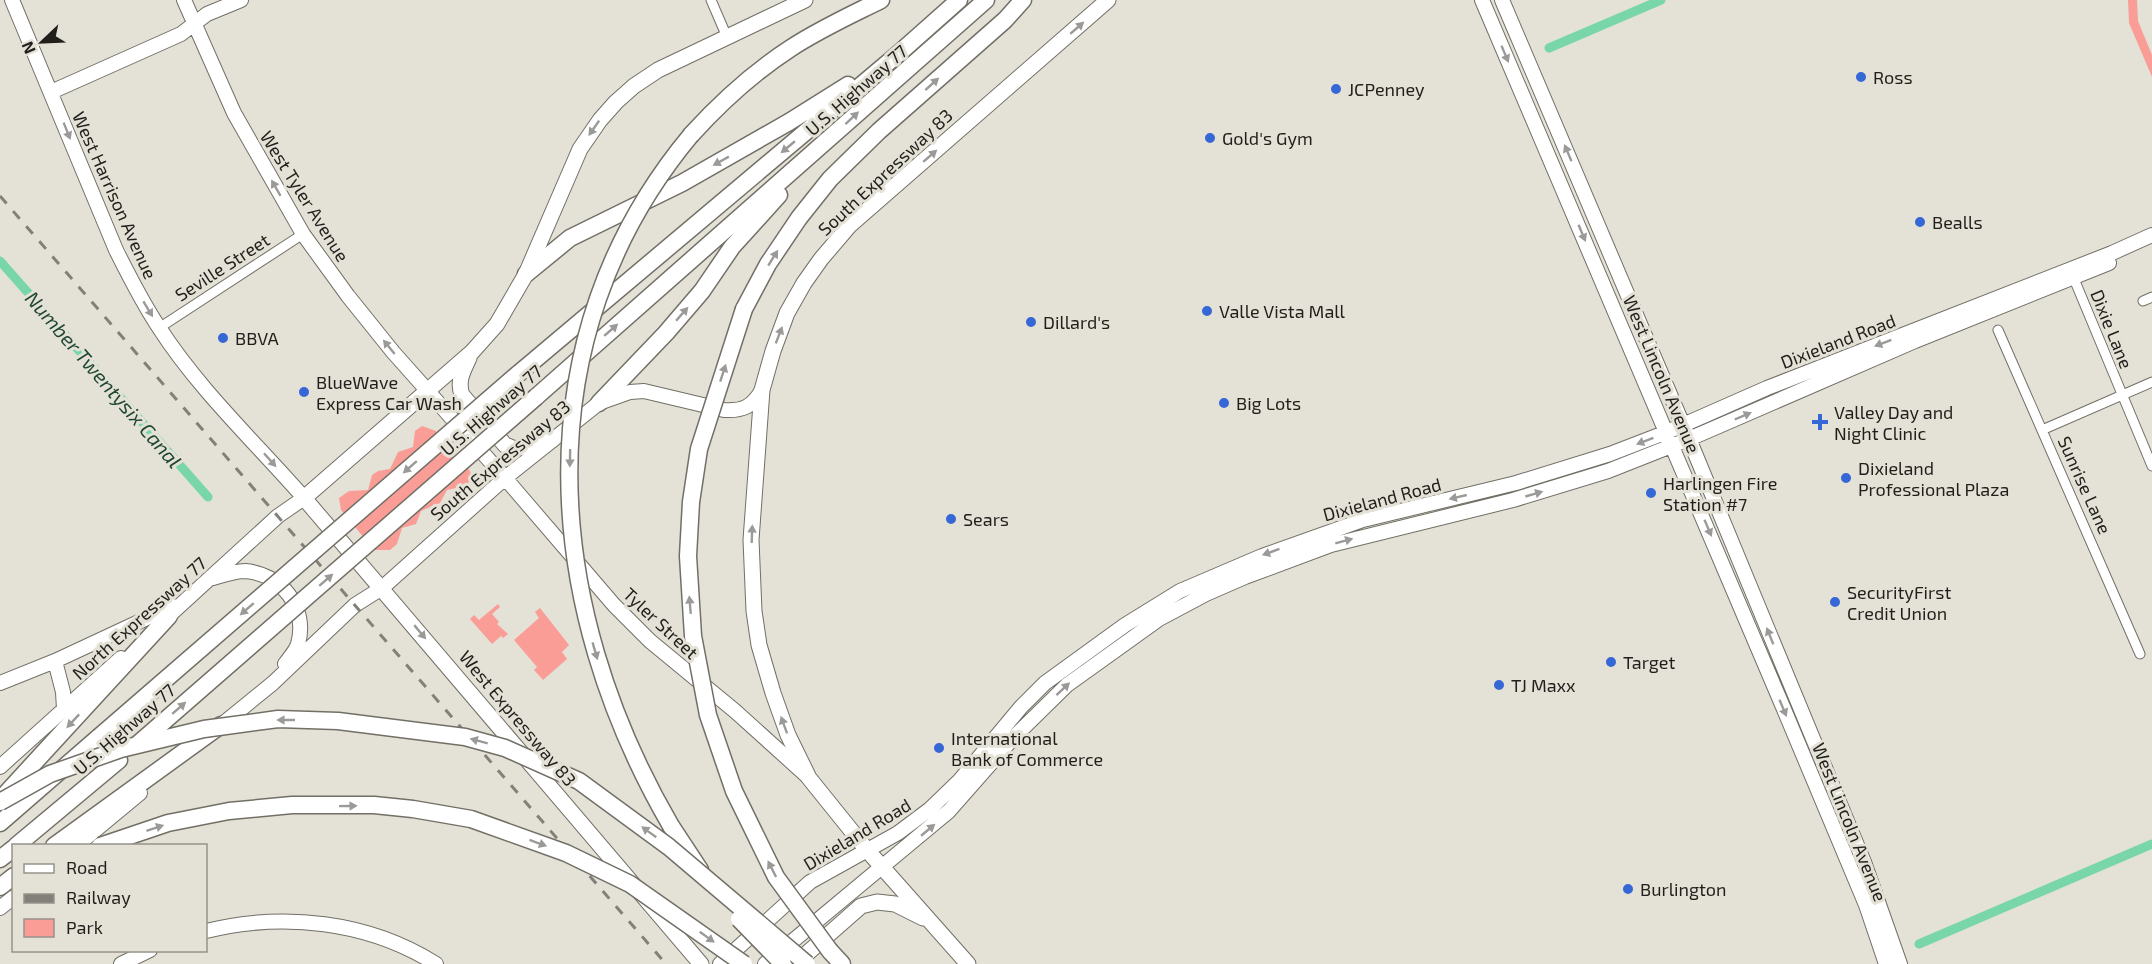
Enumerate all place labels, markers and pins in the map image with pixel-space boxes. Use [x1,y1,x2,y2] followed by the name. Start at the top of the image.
[1873,66,1913,88] place label: Ross
[1854,70,1868,84] marker: Ross
[1348,78,1425,100] place label: JCPenney
[1329,82,1343,96] marker: JCPenney
[1222,127,1313,149] place label: Gold's Gym
[1203,131,1217,145] marker: Gold's Gym
[1932,211,1983,233] place label: Bealls
[1913,215,1927,229] marker: Bealls
[1219,300,1346,322] place label: Valle Vista Mall
[1200,304,1214,318] marker: Valle Vista Mall
[1043,311,1110,333] place label: Dillard's
[1024,315,1038,329] marker: Dillard's
[235,327,280,349] place label: BBVA
[216,331,230,345] marker: BBVA
[316,371,462,414] place label: BlueWave Express Car Wash
[297,385,311,399] marker: BlueWave Express Car Wash
[1236,392,1301,414] place label: Big Lots
[1217,396,1231,410] marker: Big Lots
[1834,401,1953,444] place label: Valley Day and Night Clinic
[1811,413,1829,431] marker: Valley Day and Night Clinic
[1858,457,2009,500] place label: Dixieland Professional Plaza
[1839,471,1853,485] marker: Dixieland Professional Plaza
[1663,472,1777,515] place label: Harlingen Fire Station #7
[1644,486,1658,500] marker: Harlingen Fire Station #7
[963,508,1009,530] place label: Sears
[944,512,958,526] marker: Sears
[1847,581,1951,624] place label: SecurityFirst Credit Union
[1828,595,1842,609] marker: SecurityFirst Credit Union
[1623,651,1675,673] place label: Target
[1604,655,1618,669] marker: Target
[1511,674,1576,696] place label: TJ Maxx
[1492,678,1506,692] marker: TJ Maxx
[951,727,1103,770] place label: International Bank of Commerce
[932,741,946,755] marker: International Bank of Commerce
[1640,878,1727,900] place label: Burlington
[1621,882,1635,896] marker: Burlington

